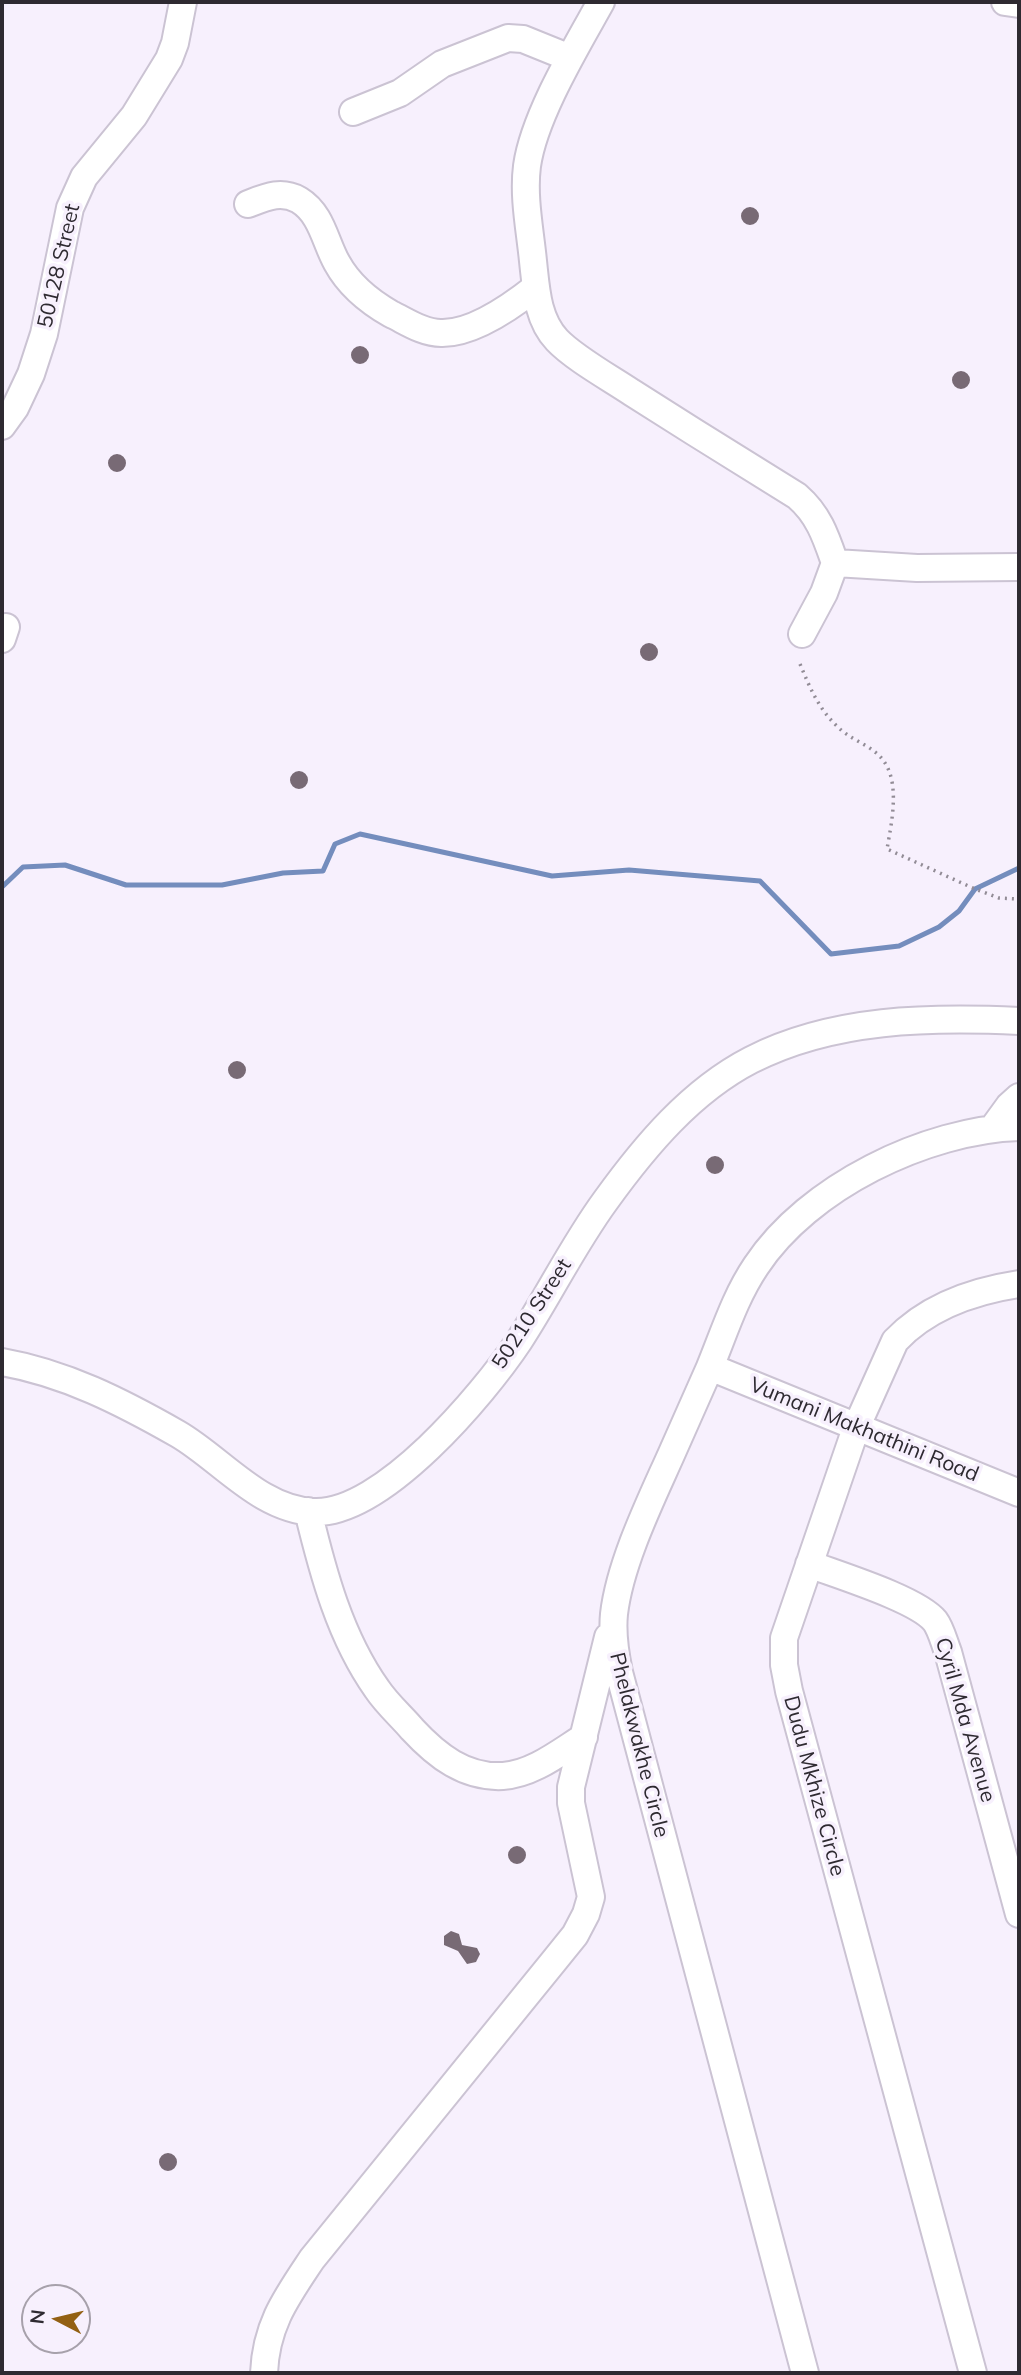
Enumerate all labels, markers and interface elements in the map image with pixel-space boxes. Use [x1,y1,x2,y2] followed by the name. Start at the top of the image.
[32,202,86,330] street label: 50128 Street
[487,1254,577,1374] street label: 50210 Street
[746,1372,982,1488] street label: Vumani Makhathini Road
[929,1635,1001,1805] street label: Cyril Mda Avenue
[604,1650,674,1840] street label: Phelakwakhe Circle
[778,1693,850,1879] street label: Dudu Mkhize Circle
[21,2284,91,2354] north arrow
[24,2308,50,2325] text: N

